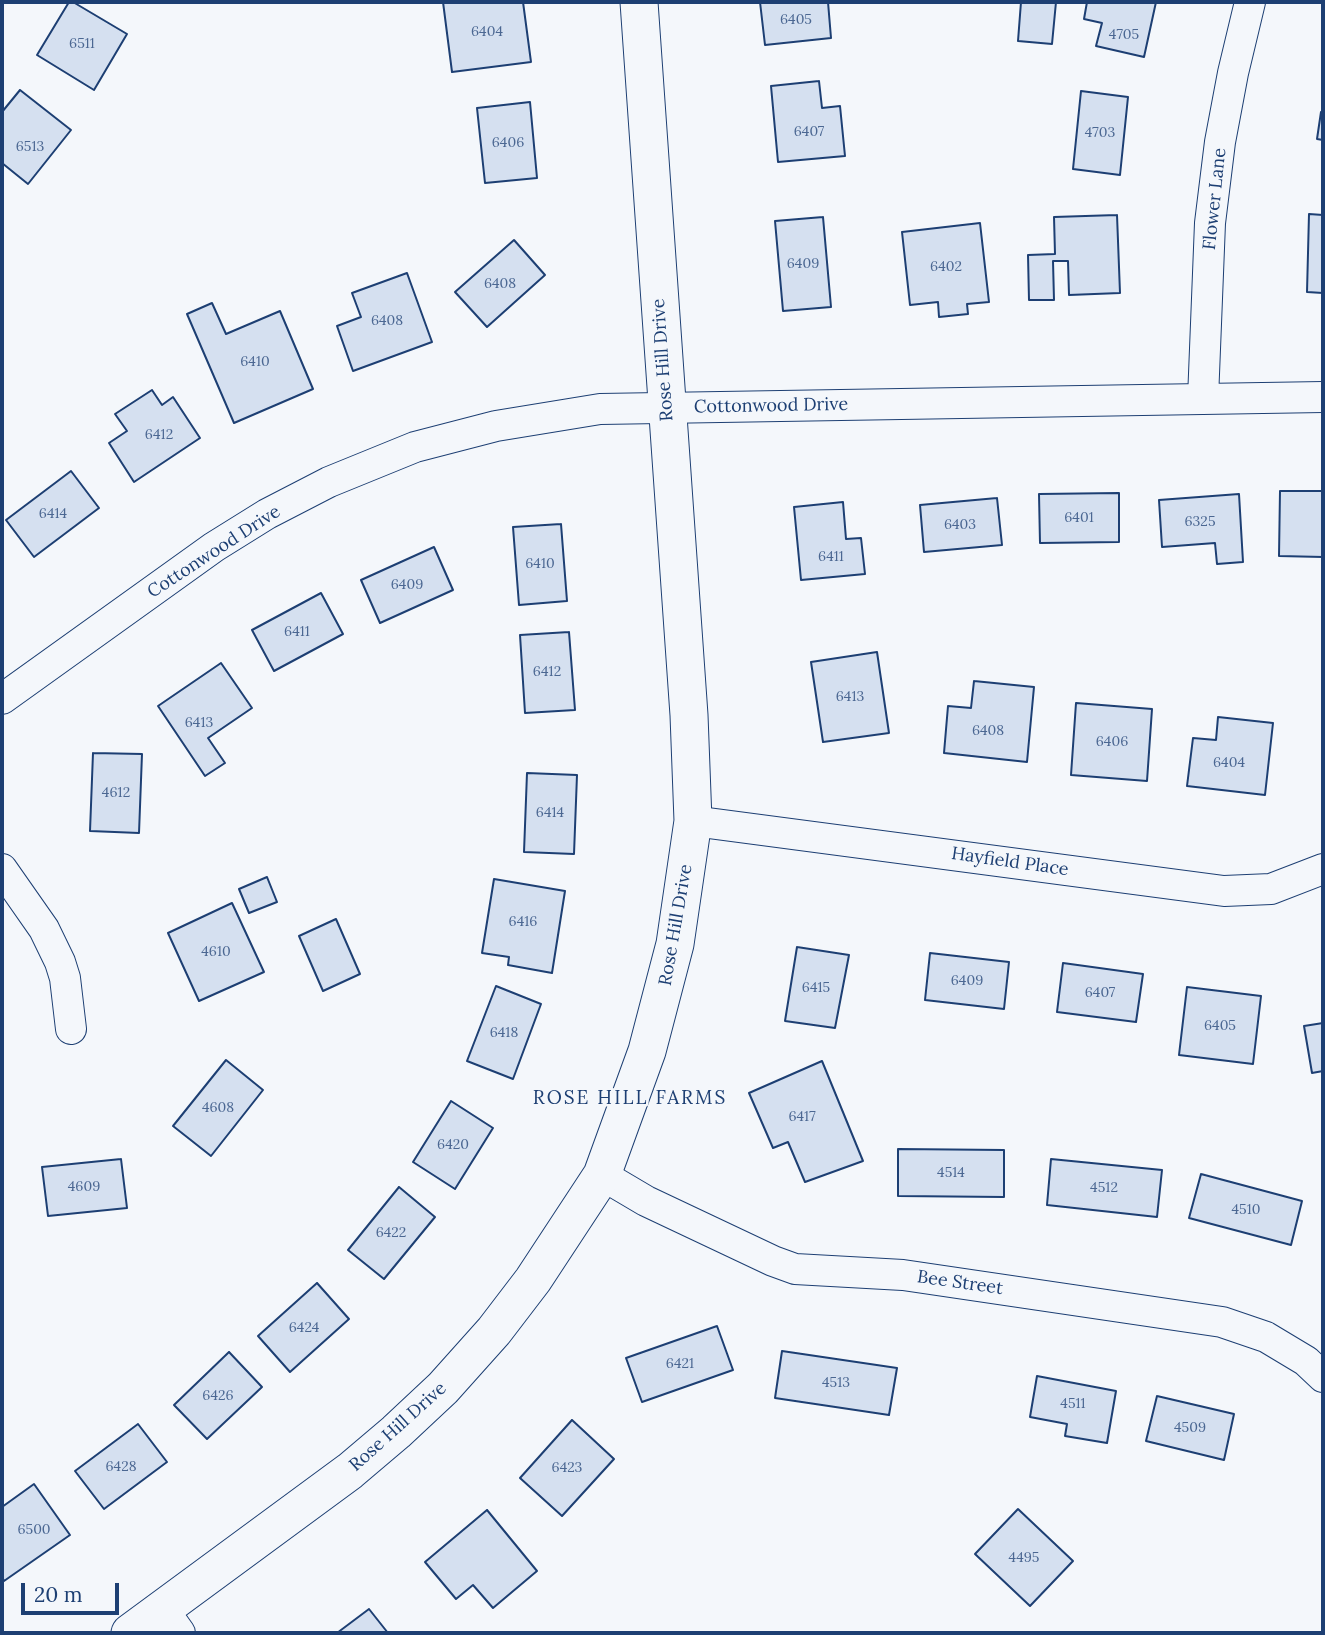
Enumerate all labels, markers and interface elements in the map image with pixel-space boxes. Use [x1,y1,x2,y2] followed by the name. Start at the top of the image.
[780,12,812,28] house number: 6405
[471,24,503,40] house number: 6404
[1109,27,1139,43] house number: 4705
[69,36,95,52] house number: 6511
[794,124,824,140] house number: 6407
[1085,125,1115,141] house number: 4703
[492,135,524,151] house number: 6406
[16,139,44,155] house number: 6513
[1199,147,1231,251] street label: Flower Lane
[787,256,819,272] house number: 6409
[930,259,962,275] house number: 6402
[484,276,516,292] house number: 6408
[648,298,678,422] street label: Rose Hill Drive
[371,313,403,329] house number: 6408
[240,354,270,370] house number: 6410
[694,394,848,418] street label: Cottonwood Drive
[145,427,173,443] house number: 6412
[143,501,285,603] street label: Cottonwood Drive
[39,506,67,522] house number: 6414
[1064,510,1094,526] house number: 6401
[1184,514,1216,530] house number: 6325
[944,517,976,533] house number: 6403
[818,549,844,565] house number: 6411
[525,556,555,572] house number: 6410
[391,577,423,593] house number: 6409
[284,624,310,640] house number: 6411
[533,664,561,680] house number: 6412
[836,689,864,705] house number: 6413
[185,715,213,731] house number: 6413
[972,723,1004,739] house number: 6408
[1096,734,1128,750] house number: 6406
[1213,755,1245,771] house number: 6404
[102,785,130,801] house number: 4612
[536,805,564,821] house number: 6414
[950,843,1070,881] street label: Hayfield Place
[655,863,697,987] street label: Rose Hill Drive
[509,914,537,930] house number: 6416
[201,944,231,960] house number: 4610
[951,973,983,989] house number: 6409
[802,980,830,996] house number: 6415
[1085,985,1115,1001] house number: 6407
[1204,1018,1236,1034] house number: 6405
[490,1025,518,1041] house number: 6418
[535,1088,725,1110] district label: ROSE HILL FARMS
[202,1100,234,1116] house number: 4608
[788,1109,816,1125] house number: 6417
[437,1137,469,1153] house number: 6420
[937,1165,965,1181] house number: 4514
[68,1179,100,1195] house number: 4609
[1090,1180,1118,1196] house number: 4512
[1231,1202,1261,1218] house number: 4510
[376,1225,406,1241] house number: 6422
[916,1266,1004,1300] street label: Bee Street
[289,1320,319,1336] house number: 6424
[666,1356,694,1372] house number: 6421
[822,1375,850,1391] house number: 4513
[345,1378,451,1476] street label: Rose Hill Drive
[202,1388,234,1404] house number: 6426
[1060,1396,1086,1412] house number: 4511
[1174,1420,1206,1436] house number: 4509
[105,1459,137,1475] house number: 6428
[552,1460,582,1476] house number: 6423
[17,1522,51,1538] house number: 6500
[1009,1550,1039,1566] house number: 4495
[24,1568,122,1612] scale bar
[34,1581,83,1608] text: 20 m

